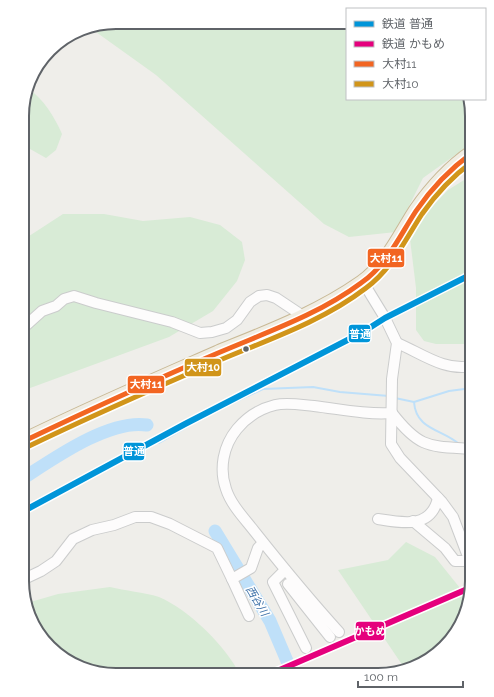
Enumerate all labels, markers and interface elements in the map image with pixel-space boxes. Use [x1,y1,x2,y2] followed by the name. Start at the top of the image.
[346,8,486,100] legend
[382,17,433,31] text: 鉄道 普通
[382,37,445,51] text: 鉄道 かもめ
[382,57,416,71] text: 大村11
[382,77,418,91] text: 大村10
[367,248,405,268] line badge: 大村11
[370,252,403,265] text: 大村11
[348,324,371,343] line badge: 普通
[349,328,371,341] text: 普通
[241,344,251,354] unlabelled marker
[184,358,222,377] line badge: 大村10
[186,361,220,374] text: 大村10
[127,375,165,394] line badge: 大村11
[130,378,163,391] text: 大村11
[123,442,145,461] line badge: 普通
[123,445,145,458] text: 普通
[243,584,272,619] water label: 西谷川
[355,621,385,641] line badge: かもめ
[354,625,387,638] text: かもめ
[358,663,463,689] scale bar
[364,670,398,684] text: 100 m

